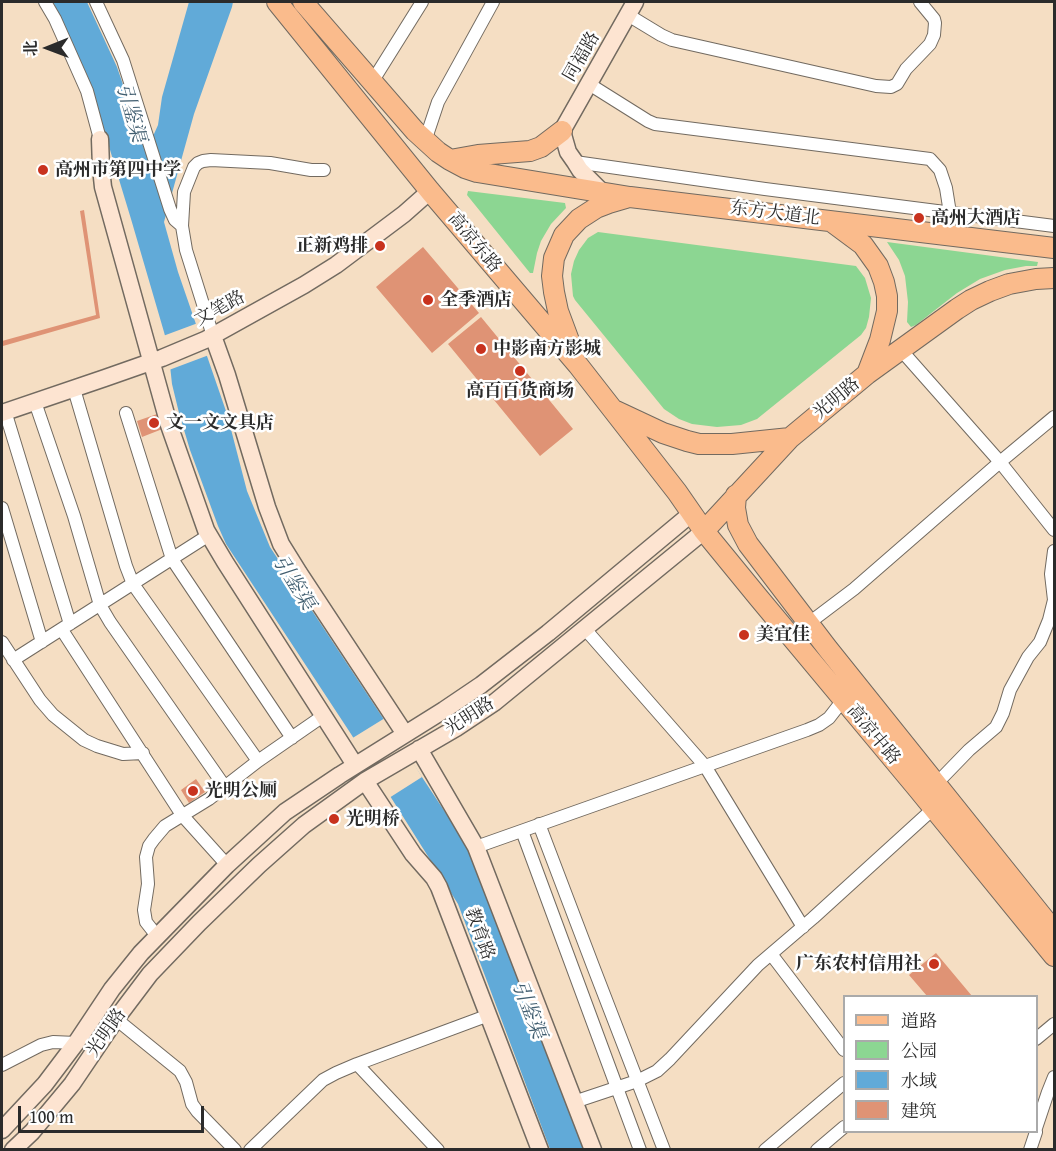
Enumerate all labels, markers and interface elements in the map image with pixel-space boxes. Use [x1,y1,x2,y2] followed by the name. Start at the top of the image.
[18,18,78,78] north arrow
[559,28,605,86] street label: 同福路
[18,40,42,57] text: 北
[110,81,150,145] water label: 引鉴渠
[55,159,181,181] place label: 高州市第四中学
[36,163,50,177] marker: 高州市第四中学
[729,198,821,230] street label: 东方大道北
[931,207,1021,229] place label: 高州大酒店
[443,208,505,278] street label: 高凉东路
[912,211,926,225] marker: 高州大酒店
[296,235,368,257] place label: 正新鸡排
[373,239,387,253] marker: 正新鸡排
[191,287,249,331] street label: 文笔路
[440,289,512,311] place label: 全季酒店
[421,293,435,307] marker: 全季酒店
[493,338,601,360] place label: 中影南方影城
[474,342,488,356] marker: 中影南方影城
[513,364,527,378] marker: 高百百货商场
[809,373,865,425] street label: 光明路
[466,380,574,402] place label: 高百百货商场
[166,412,274,434] place label: 文一文文具店
[147,416,161,430] marker: 文一文文具店
[267,551,319,615] water label: 引鉴渠
[756,624,810,646] place label: 美宜佳
[737,628,751,642] marker: 美宜佳
[441,693,499,741] street label: 光明路
[842,700,904,770] street label: 高凉中路
[205,780,277,802] place label: 光明公厕
[186,784,200,798] marker: 光明公厕
[346,808,400,830] place label: 光明桥
[327,812,341,826] marker: 光明桥
[460,905,498,963] street label: 教育路
[796,953,922,975] place label: 广东农村信用社
[927,957,941,971] marker: 广东农村信用社
[506,978,550,1042] water label: 引鉴渠
[843,995,1038,1133] legend
[83,1005,131,1061] street label: 光明路
[901,1007,937,1034] text: 道路
[901,1037,937,1064] text: 公园
[901,1067,937,1094] text: 水域
[21,1094,207,1132] scale bar
[901,1097,937,1124] text: 建筑
[29,1103,74,1130] text: 100 m

